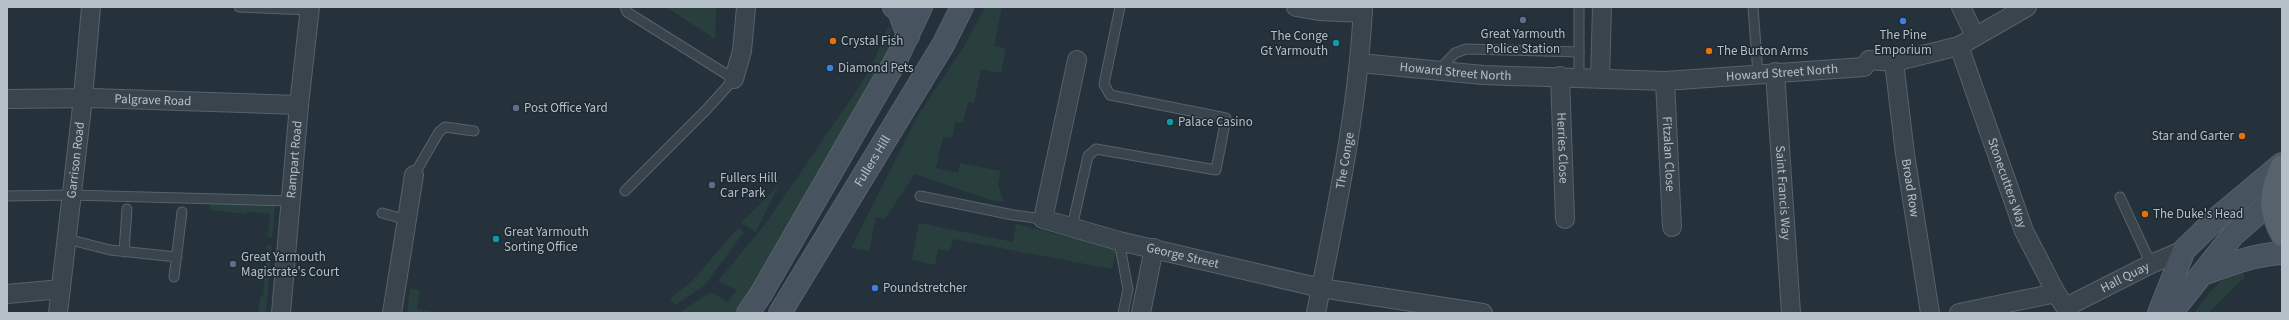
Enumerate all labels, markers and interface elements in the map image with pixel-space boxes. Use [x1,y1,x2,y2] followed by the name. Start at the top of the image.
[1518,15,1528,25] marker: Great Yarmouth Police Station
[1898,16,1908,26] marker: The Pine Emporium
[1481,25,1565,58] place label: Great Yarmouth Police Station
[1874,26,1932,59] place label: The Pine Emporium
[1260,27,1328,60] place label: The Conge Gt Yarmouth
[841,32,903,50] place label: Crystal Fish
[828,36,838,46] marker: Crystal Fish
[1331,38,1341,48] marker: The Conge Gt Yarmouth
[1717,42,1809,60] place label: The Burton Arms
[1704,46,1714,56] marker: The Burton Arms
[1399,58,1512,85] street label: Howard Street North
[838,59,914,77] place label: Diamond Pets
[1725,60,1839,86] street label: Howard Street North
[825,63,835,73] marker: Diamond Pets
[114,90,192,110] street label: Palgrave Road
[524,99,608,117] place label: Post Office Yard
[511,103,521,113] marker: Post Office Yard
[1552,112,1573,184] street label: Herries Close
[1178,113,1253,131] place label: Palace Casino
[1658,116,1679,192] street label: Fitzalan Close
[1165,117,1175,127] marker: Palace Casino
[282,120,307,199] street label: Rampart Road
[62,121,89,199] street label: Garrison Road
[2152,127,2234,145] place label: Star and Garter
[1331,131,1359,191] street label: The Conge
[2237,131,2247,141] marker: Star and Garter
[850,132,895,190] street label: Fullers Hill
[1983,135,2031,230] street label: Stonecutters Way
[1771,145,1795,241] street label: Saint Francis Way
[1897,157,1924,219] street label: Broad Row
[720,169,777,202] place label: Fullers Hill Car Park
[707,180,717,190] marker: Fullers Hill Car Park
[2153,205,2243,223] place label: The Duke's Head
[2140,209,2150,219] marker: The Duke's Head
[504,223,589,256] place label: Great Yarmouth Sorting Office
[491,234,501,244] marker: Great Yarmouth Sorting Office
[1145,239,1221,273] street label: George Street
[241,248,340,281] place label: Great Yarmouth Magistrate's Court
[2097,257,2152,297] street label: Hall Quay
[228,259,238,269] marker: Great Yarmouth Magistrate's Court
[883,279,967,297] place label: Poundstretcher
[870,283,880,293] marker: Poundstretcher

